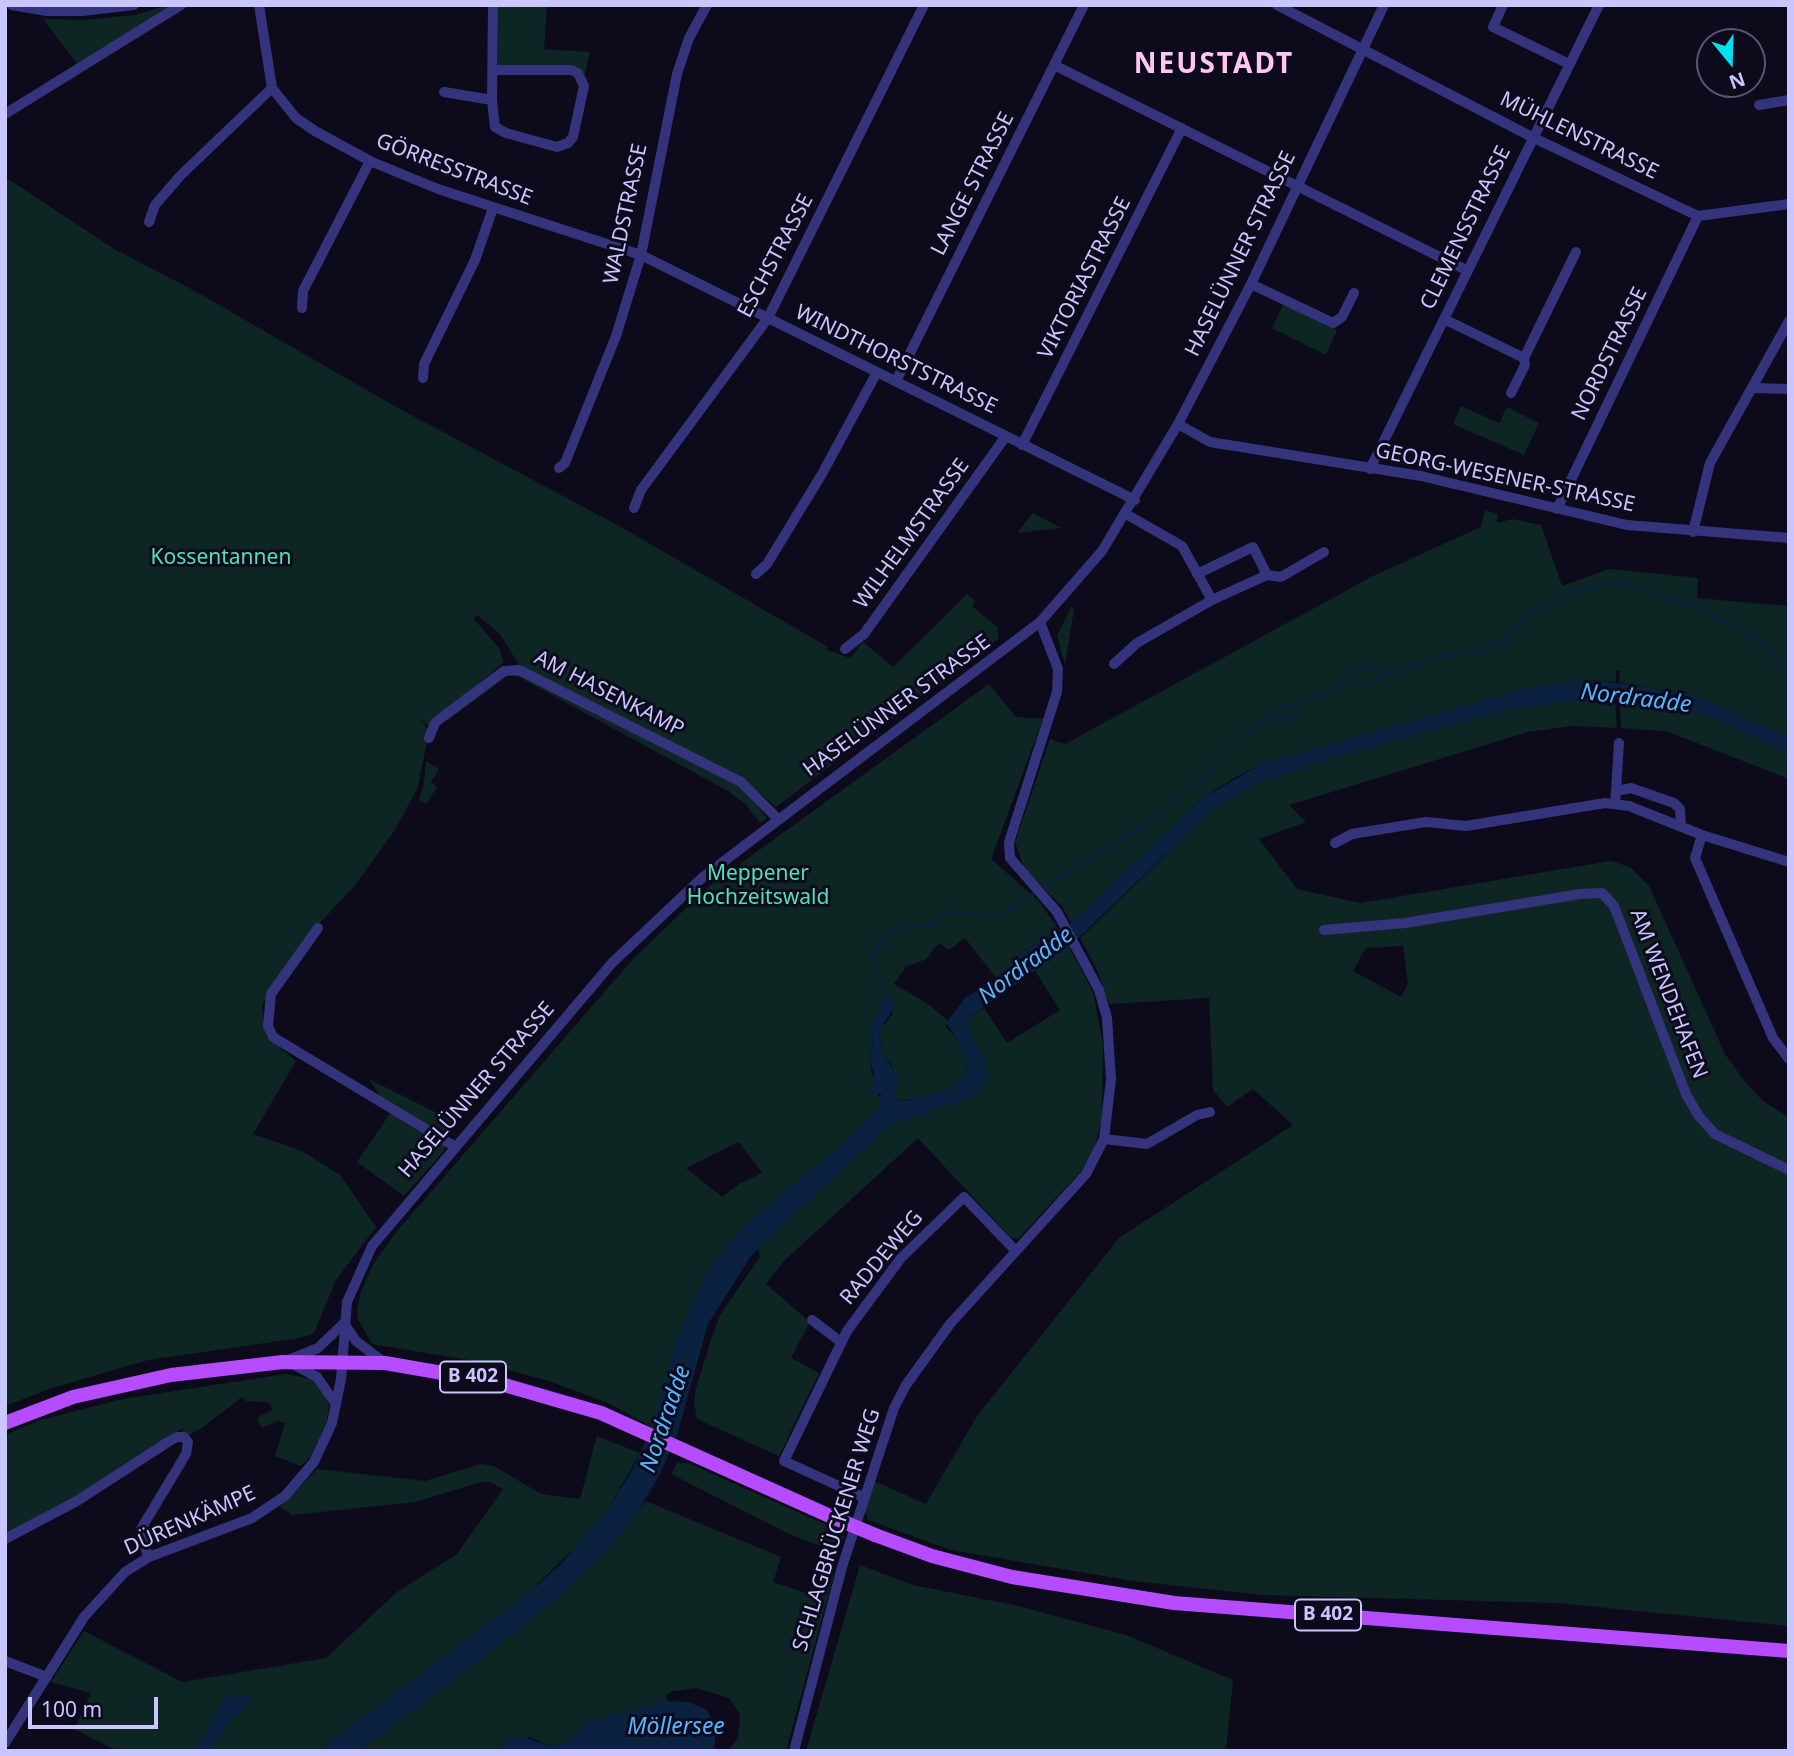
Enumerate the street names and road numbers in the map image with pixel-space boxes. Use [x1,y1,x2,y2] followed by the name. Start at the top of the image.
[1496,87,1662,185] street label: MÜHLENSTRASSE
[926,108,1020,260] street label: LANGE STRASSE
[372,129,536,211] street label: GÖRRESSTRASSE
[599,142,653,286] street label: WALDSTRASSE
[1416,142,1516,314] street label: CLEMENSSTRASSE
[1180,147,1302,361] street label: HASELÜNNER STRASSE
[733,190,819,322] street label: ESCHSTRASSE
[1033,193,1137,363] street label: VIKTORIASTRASSE
[1567,283,1653,425] street label: NORDSTRASSE
[791,300,1001,420] street label: WINDTHORSTSTRASSE
[1373,438,1637,518] street label: GEORG-WESENER-STRASSE
[849,454,975,614] street label: WILHELMSTRASSE
[799,630,995,782] street label: HASELÜNNER STRASSE
[530,645,688,743] street label: AM HASENKAMP
[1624,906,1712,1082] street label: AM WENDEHAFEN
[394,997,560,1183] street label: HASELÜNNER STRASSE
[835,1206,929,1310] street label: RADDEWEG
[440,1362,506,1392] road number: B 402
[788,1406,886,1654] street label: SCHLAGBRÜCKENER WEG
[120,1481,260,1561] street label: DÜRENKÄMPE
[1295,1600,1361,1630] road number: B 402

